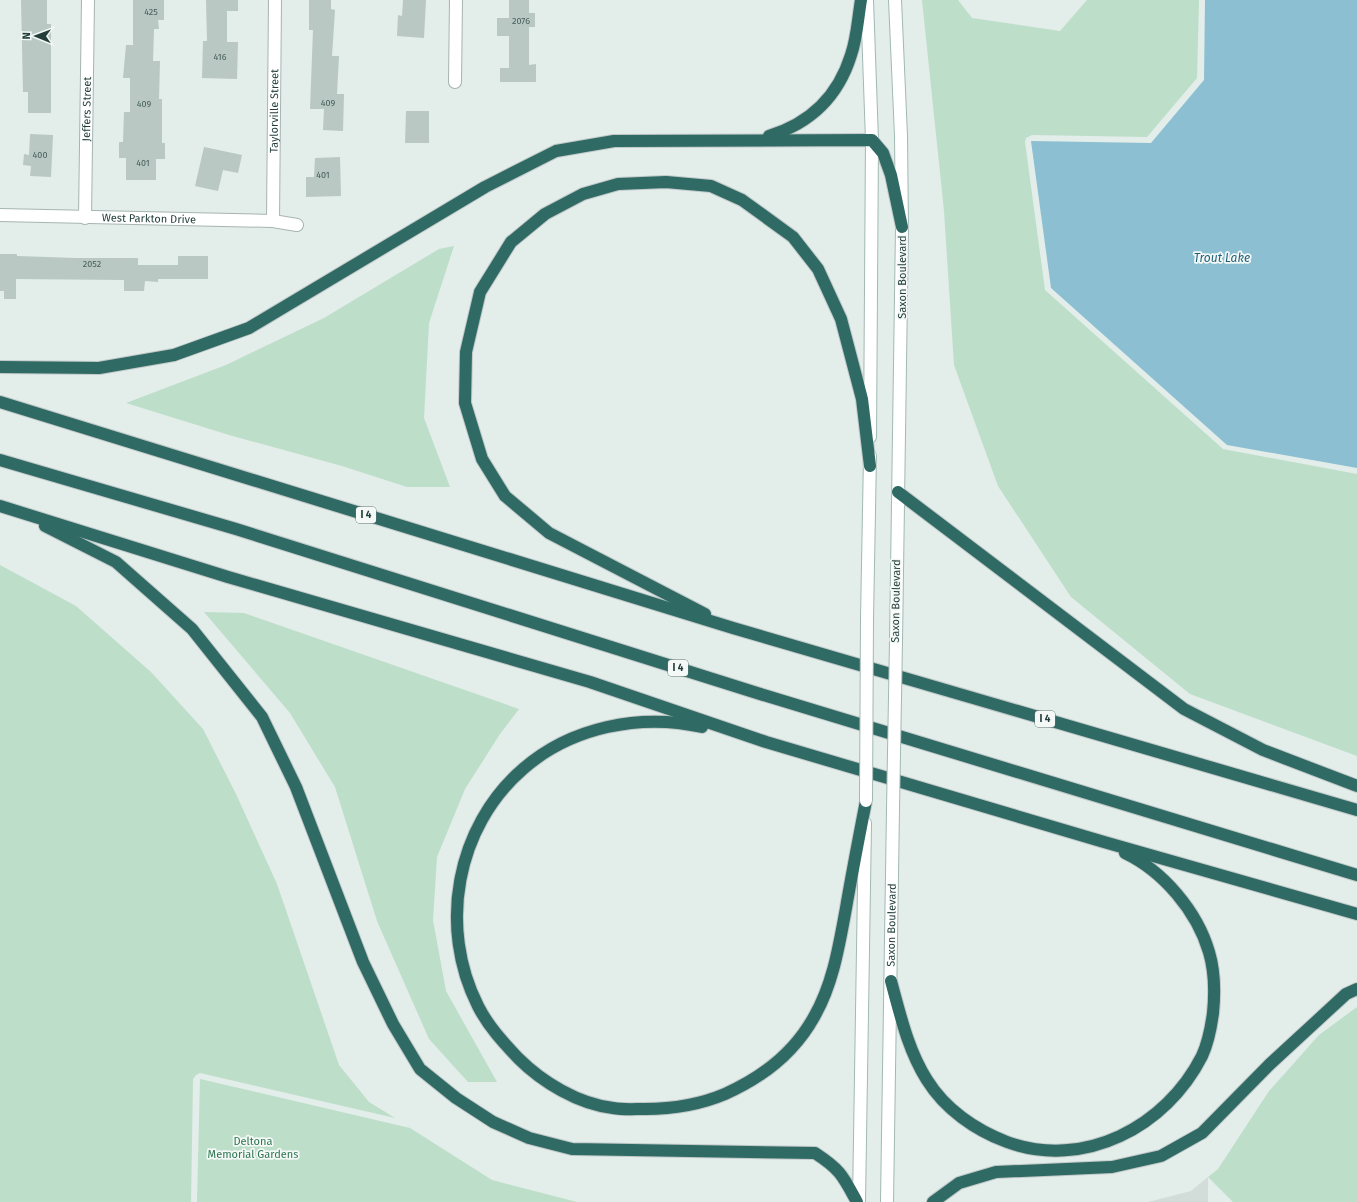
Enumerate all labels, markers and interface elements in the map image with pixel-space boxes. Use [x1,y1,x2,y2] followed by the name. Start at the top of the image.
[144,7,158,17] house number: 425
[16,16,56,56] north arrow
[512,16,530,26] house number: 2076
[20,32,33,40] text: N
[214,52,227,62] house number: 416
[267,69,281,153] street label: Taylorville Street
[80,77,93,141] street label: Jeffers Street
[321,98,335,108] house number: 409
[137,99,151,109] house number: 409
[33,150,47,160] house number: 400
[136,158,150,168] house number: 401
[316,170,330,180] house number: 401
[102,211,196,226] street label: West Parkton Drive
[896,235,909,319] street label: Saxon Boulevard
[1194,251,1250,265] water label: Trout Lake
[83,259,101,269] house number: 2052
[356,507,376,523] road number: I 4
[889,559,903,643] street label: Saxon Boulevard
[668,660,688,676] road number: I 4
[1035,711,1055,727] road number: I 4
[884,883,898,967] street label: Saxon Boulevard
[208,1135,298,1161] park label: Deltona Memorial Gardens

